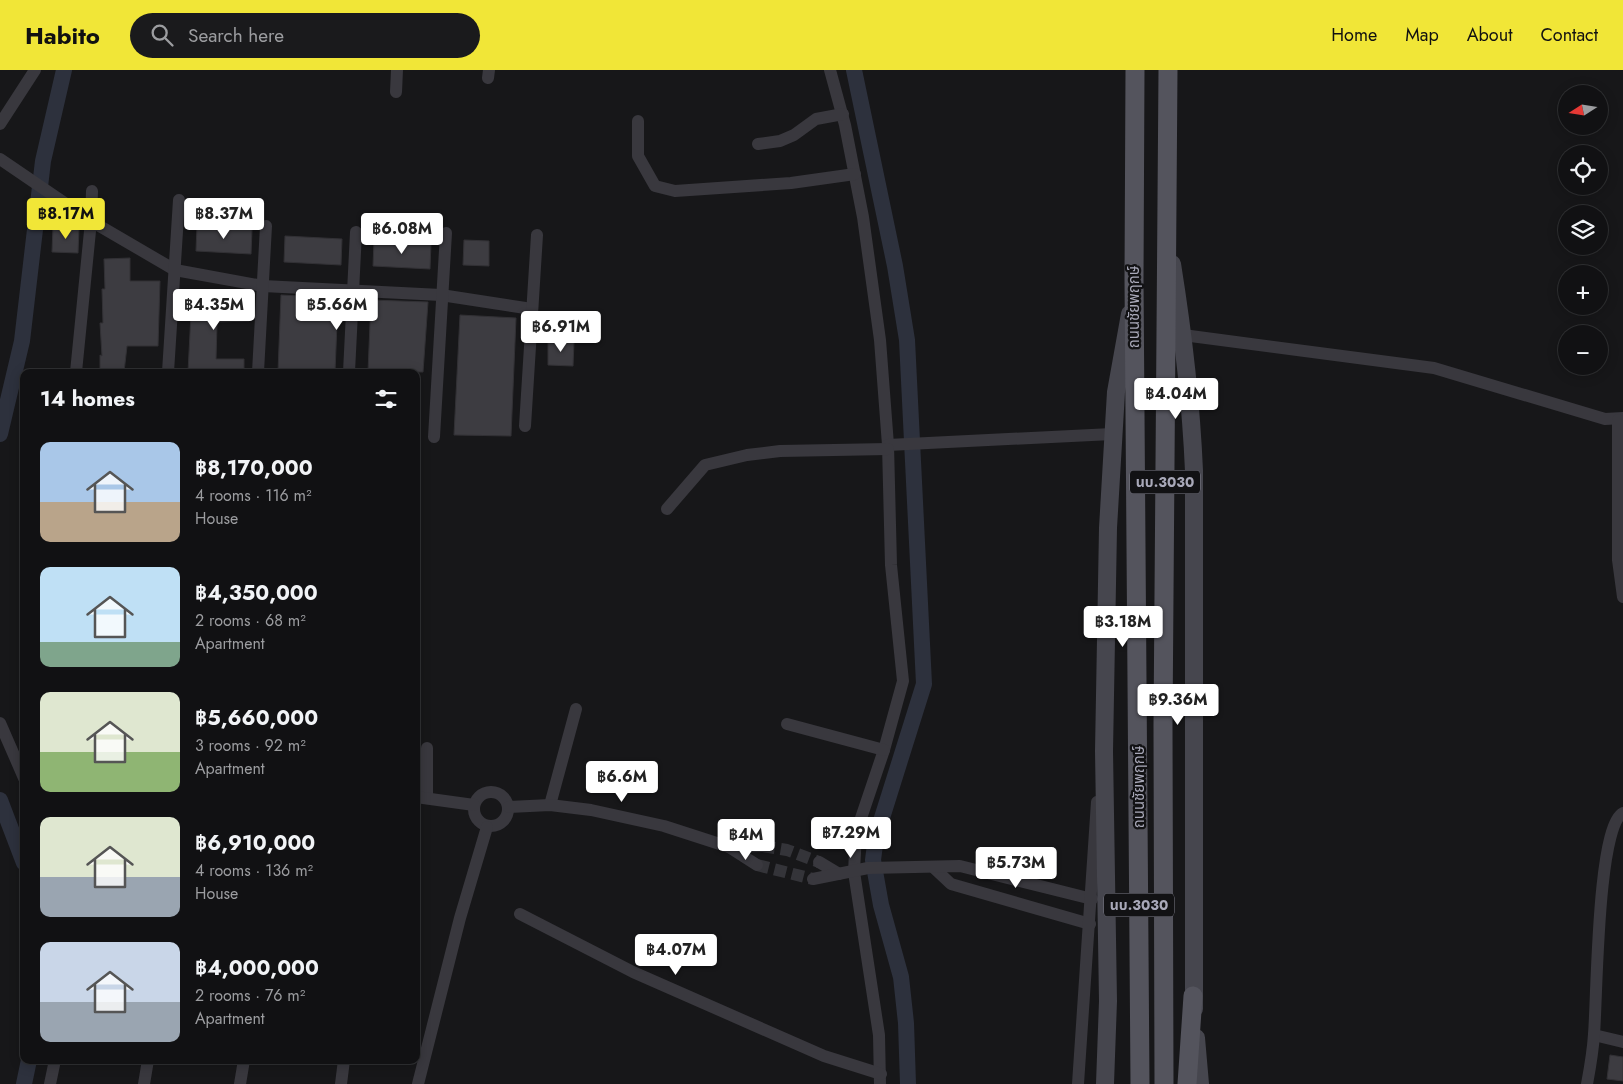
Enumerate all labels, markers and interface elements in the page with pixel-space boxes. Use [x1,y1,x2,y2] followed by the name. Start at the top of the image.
[130,13,480,58] search box
[25,18,100,53] text: Habito
[148,21,176,49] icon: search
[188,22,284,49] text: Search here
[1331,22,1377,48] text: Home
[1405,22,1439,48] text: Map
[1467,22,1512,48] text: About
[1540,22,1598,48] text: Contact
[1558,85,1608,135] north arrow
[1558,85,1608,375] map controls
[1558,145,1608,195] button: locate
[25,198,107,240] pin: ฿8.17M
[183,198,265,240] pin: ฿8.37M
[38,202,94,225] text: ฿8.17M
[195,202,253,225] text: ฿8.37M
[1558,205,1608,255] button: layers
[361,212,443,255] pin: ฿6.08M
[372,217,432,240] text: ฿6.08M
[1123,265,1145,348] street label: ถนนชัยพฤกษ์
[1558,265,1608,315] button: +
[173,288,255,331] pin: ฿4.35M
[296,288,378,331] pin: ฿5.66M
[184,293,244,316] text: ฿4.35M
[307,293,367,316] text: ฿5.66M
[520,310,602,353] pin: ฿6.91M
[532,315,590,338] text: ฿6.91M
[1558,325,1608,375] button: −
[1135,378,1217,420] pin: ฿4.04M
[1145,382,1207,405] text: ฿4.04M
[40,384,135,414] text: 14 homes
[372,385,400,413] icon: filters
[195,453,313,483] text: ฿8,170,000
[80,462,140,522] icon: home
[1130,471,1200,494] road number: นบ.3030
[195,484,312,507] text: 4 rooms · 116 m²
[195,507,238,530] text: House
[195,578,318,608] text: ฿4,350,000
[80,587,140,647] icon: home
[1082,606,1164,648] pin: ฿3.18M
[195,609,306,632] text: 2 rooms · 68 m²
[1095,610,1151,633] text: ฿3.18M
[195,632,265,655] text: Apartment
[1137,684,1219,726] pin: ฿9.36M
[1149,688,1207,711] text: ฿9.36M
[195,703,318,733] text: ฿5,660,000
[80,712,140,772] icon: home
[195,734,306,757] text: 3 rooms · 92 m²
[1128,745,1150,828] street label: ถนนชัยพฤกษ์
[195,757,265,780] text: Apartment
[587,760,657,803] pin: ฿6.6M
[597,765,647,788] text: ฿6.6M
[810,816,892,859] pin: ฿7.29M
[722,818,770,861] pin: ฿4M
[822,821,880,844] text: ฿7.29M
[729,823,763,846] text: ฿4M
[195,828,315,858] text: ฿6,910,000
[80,837,140,897] icon: home
[975,846,1057,889] pin: ฿5.73M
[987,851,1045,874] text: ฿5.73M
[195,859,313,882] text: 4 rooms · 136 m²
[195,882,238,905] text: House
[1104,894,1174,916] road number: นบ.3030
[635,934,717,976] pin: ฿4.07M
[646,938,706,961] text: ฿4.07M
[195,953,319,983] text: ฿4,000,000
[80,962,140,1022] icon: home
[195,984,305,1007] text: 2 rooms · 76 m²
[195,1007,265,1030] text: Apartment

